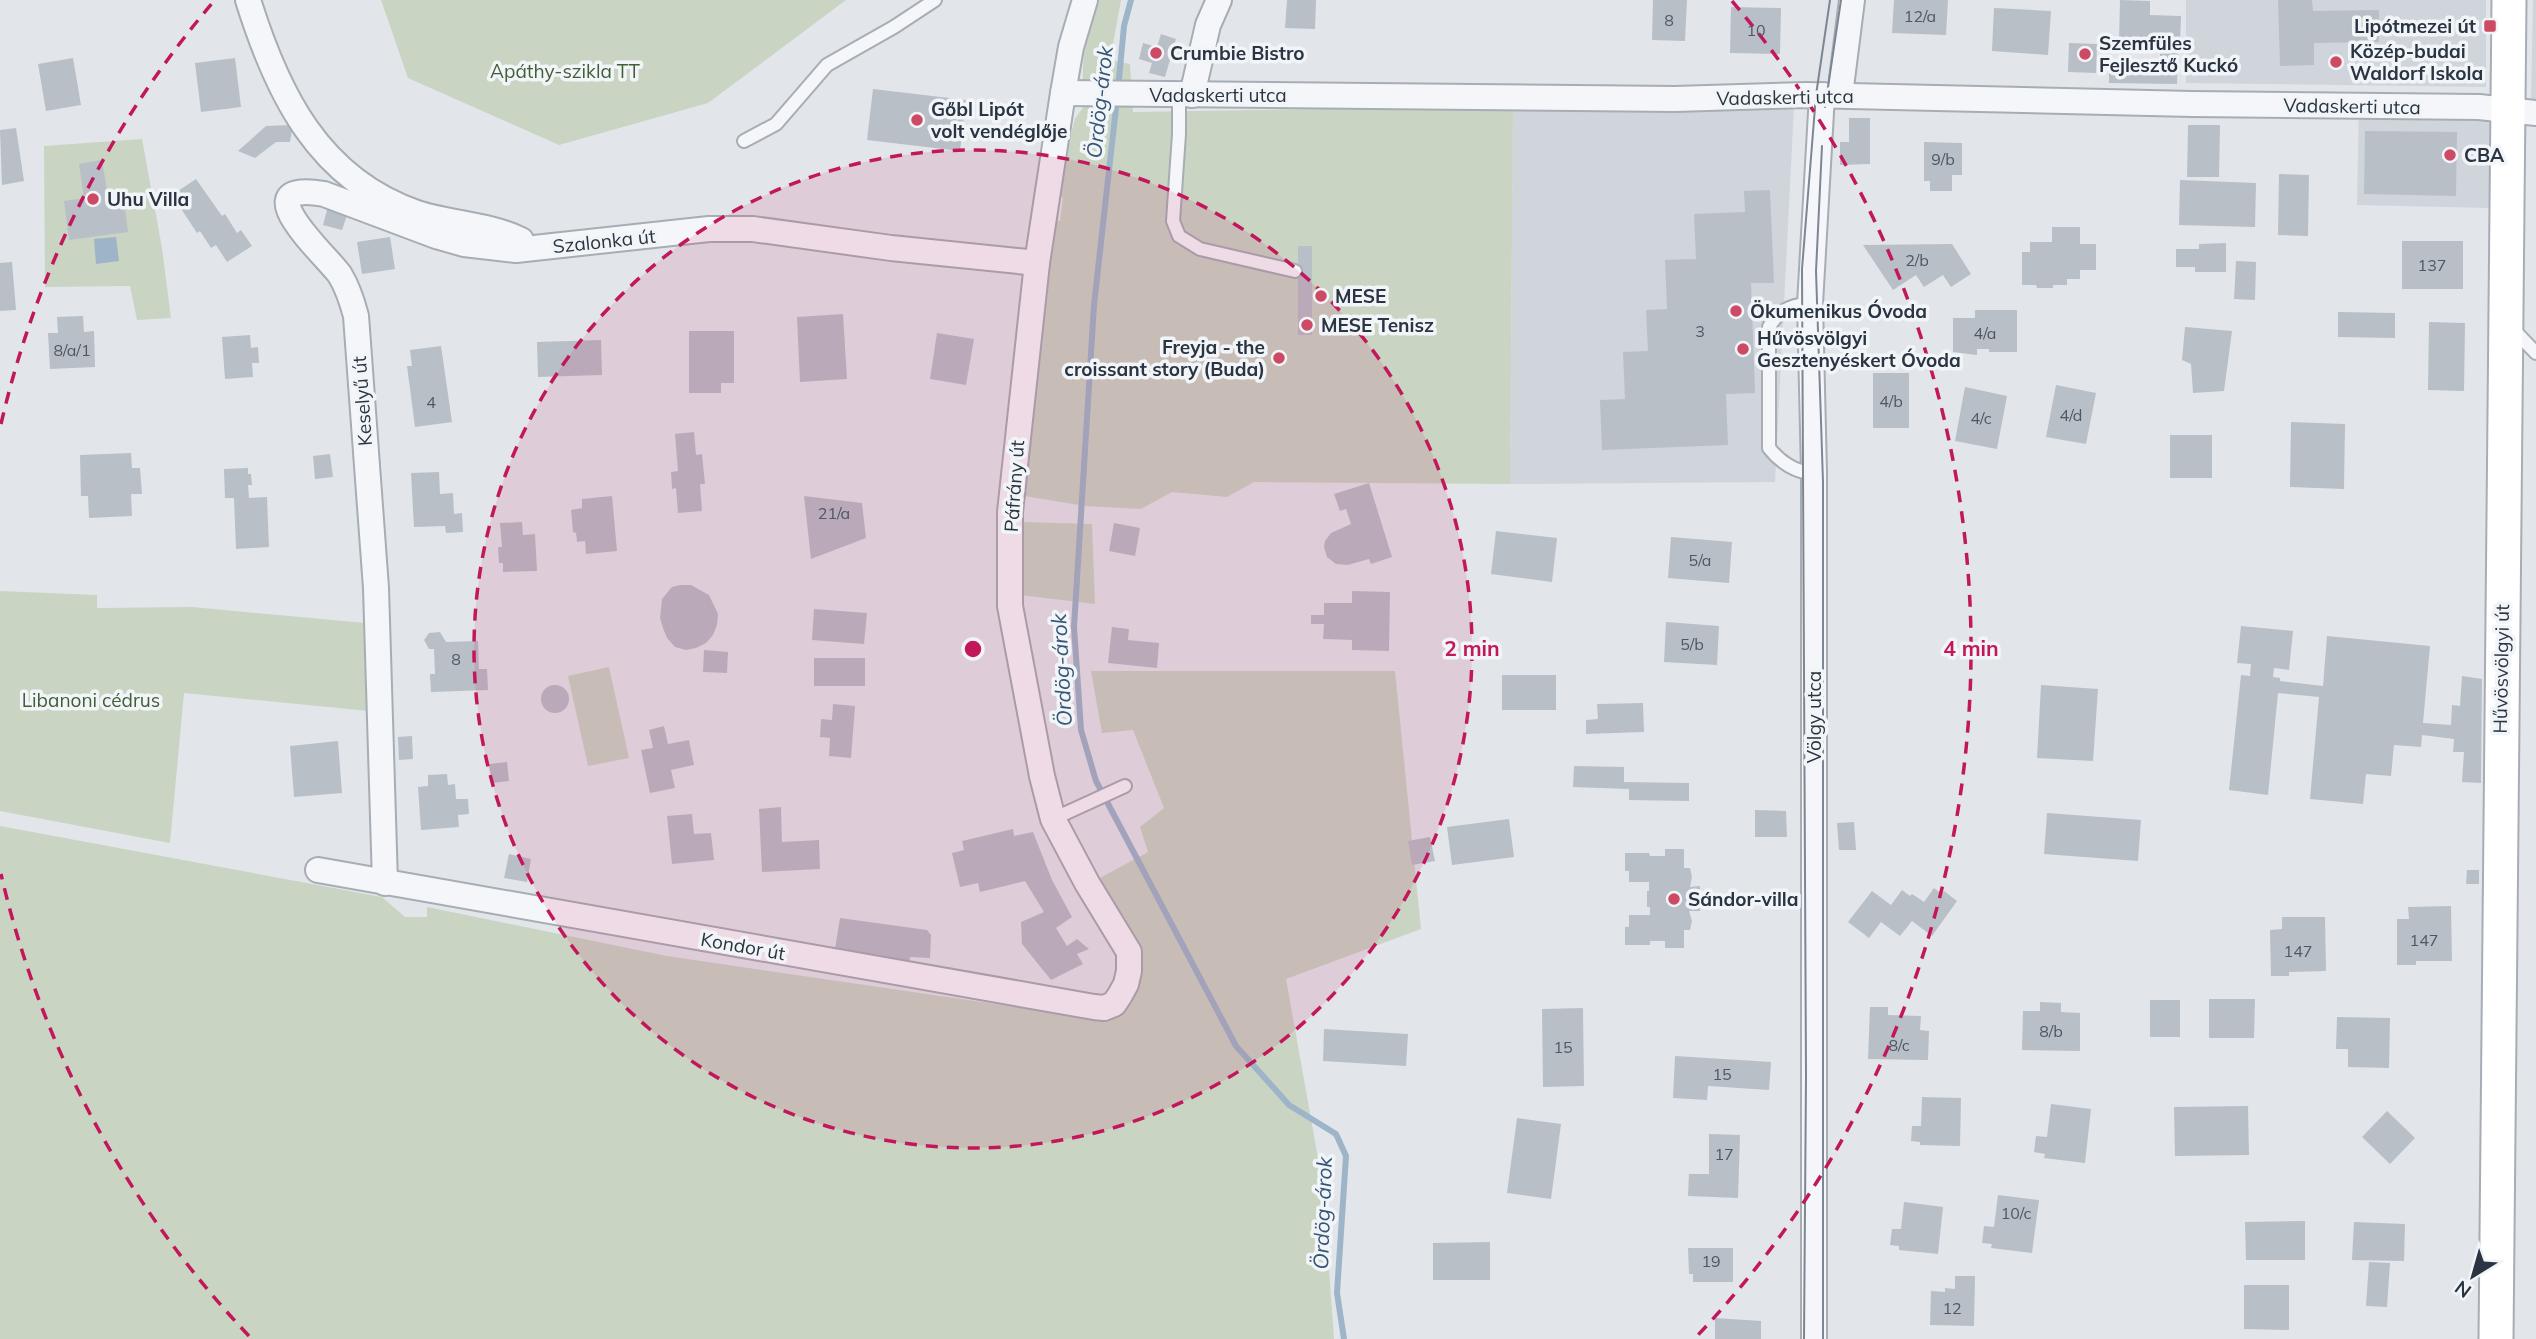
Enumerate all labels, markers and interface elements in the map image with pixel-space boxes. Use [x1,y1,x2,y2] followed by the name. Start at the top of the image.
[1904,6,1936,26] house number: 12/a
[1664,10,1674,30] house number: 8
[2354,14,2476,38] place label: Lipótmezei út
[2482,18,2498,34] marker: Lipótmezei út
[1746,20,1766,40] house number: 10
[2099,31,2238,77] place label: Szemfüles Fejlesztő Kuckó
[2350,39,2483,85] place label: Közép-budai Waldorf Iskola
[1170,41,1305,65] place label: Crumbie Bistro
[1080,43,1118,159] water label: Ördög-árok
[1148,45,1164,61] marker: Crumbie Bistro
[2077,46,2093,62] marker: Szemfüles Fejlesztő Kuckó
[2328,54,2344,70] marker: Közép-budai Waldorf Iskola
[490,59,640,83] park label: Apáthy-szikla TT
[1149,83,1287,107] street label: Vadaskerti utca
[1716,84,1854,110] street label: Vadaskerti utca
[2283,93,2421,119] street label: Vadaskerti utca
[930,97,1067,143] place label: Gőbl Lipót volt vendéglője
[909,112,925,128] marker: Gőbl Lipót volt vendéglője
[2464,143,2505,167] place label: CBA
[2442,147,2458,163] marker: CBA
[1931,149,1955,169] house number: 9/b
[107,187,189,211] place label: Uhu Villa
[85,191,101,207] marker: Uhu Villa
[551,224,657,258] street label: Szalonka út
[1905,250,1929,270] house number: 2/b
[2418,255,2446,275] house number: 137
[1335,284,1386,308] place label: MESE
[1313,288,1329,304] marker: MESE
[1750,299,1927,323] place label: Ökumenikus Óvoda
[1728,303,1744,319] marker: Ökumenikus Óvoda
[1321,313,1434,337] place label: MESE Tenisz
[1299,317,1315,333] marker: MESE Tenisz
[1695,321,1705,341] house number: 3
[1974,323,1996,343] house number: 4/a
[1757,326,1961,372] place label: Hűvösvölgyi Gesztenyéskert Óvoda
[1064,335,1265,381] place label: Freyja - the croissant story (Buda)
[54,340,91,360] house number: 8/a/1
[1735,341,1751,357] marker: Hűvösvölgyi Gesztenyéskert Óvoda
[1271,350,1287,366] marker: Freyja - the croissant story (Buda)
[347,355,377,447] street label: Keselyű út
[1879,391,1903,411] house number: 4/b
[426,392,436,412] house number: 4
[2060,405,2082,425] house number: 4/d
[1970,408,1992,428] house number: 4/c
[999,439,1029,533] street label: Páfrány út
[818,503,850,523] house number: 21/a
[1689,550,1711,570] house number: 5/a
[2488,604,2514,734] street label: Hűvösvölgyi út
[1045,612,1077,727] water label: Ördög-árok
[1680,634,1704,654] house number: 5/b
[1444,635,1500,661] text: 2 min
[1943,635,1999,661] text: 4 min
[961,637,985,661] centre of rings
[451,649,461,669] house number: 8
[1802,671,1826,763] street label: Völgy utca
[22,688,160,712] park label: Libanoni cédrus
[1688,887,1799,911] place label: Sándor-villa
[1666,891,1682,907] marker: Sándor-villa
[699,927,788,965] street label: Kondor út
[2410,930,2438,950] house number: 147
[2284,941,2312,961] house number: 147
[2039,1021,2063,1041] house number: 8/b
[1888,1035,1910,1055] house number: 8/c
[1553,1037,1573,1057] house number: 15
[1712,1064,1732,1084] house number: 15
[1714,1144,1734,1164] house number: 17
[1307,1155,1337,1270] water label: Ördög-árok
[2001,1203,2031,1223] house number: 10/c
[2438,1241,2508,1311] north arrow
[1701,1251,1721,1271] house number: 19
[2450,1276,2476,1303] text: N
[1942,1298,1962,1318] house number: 12

